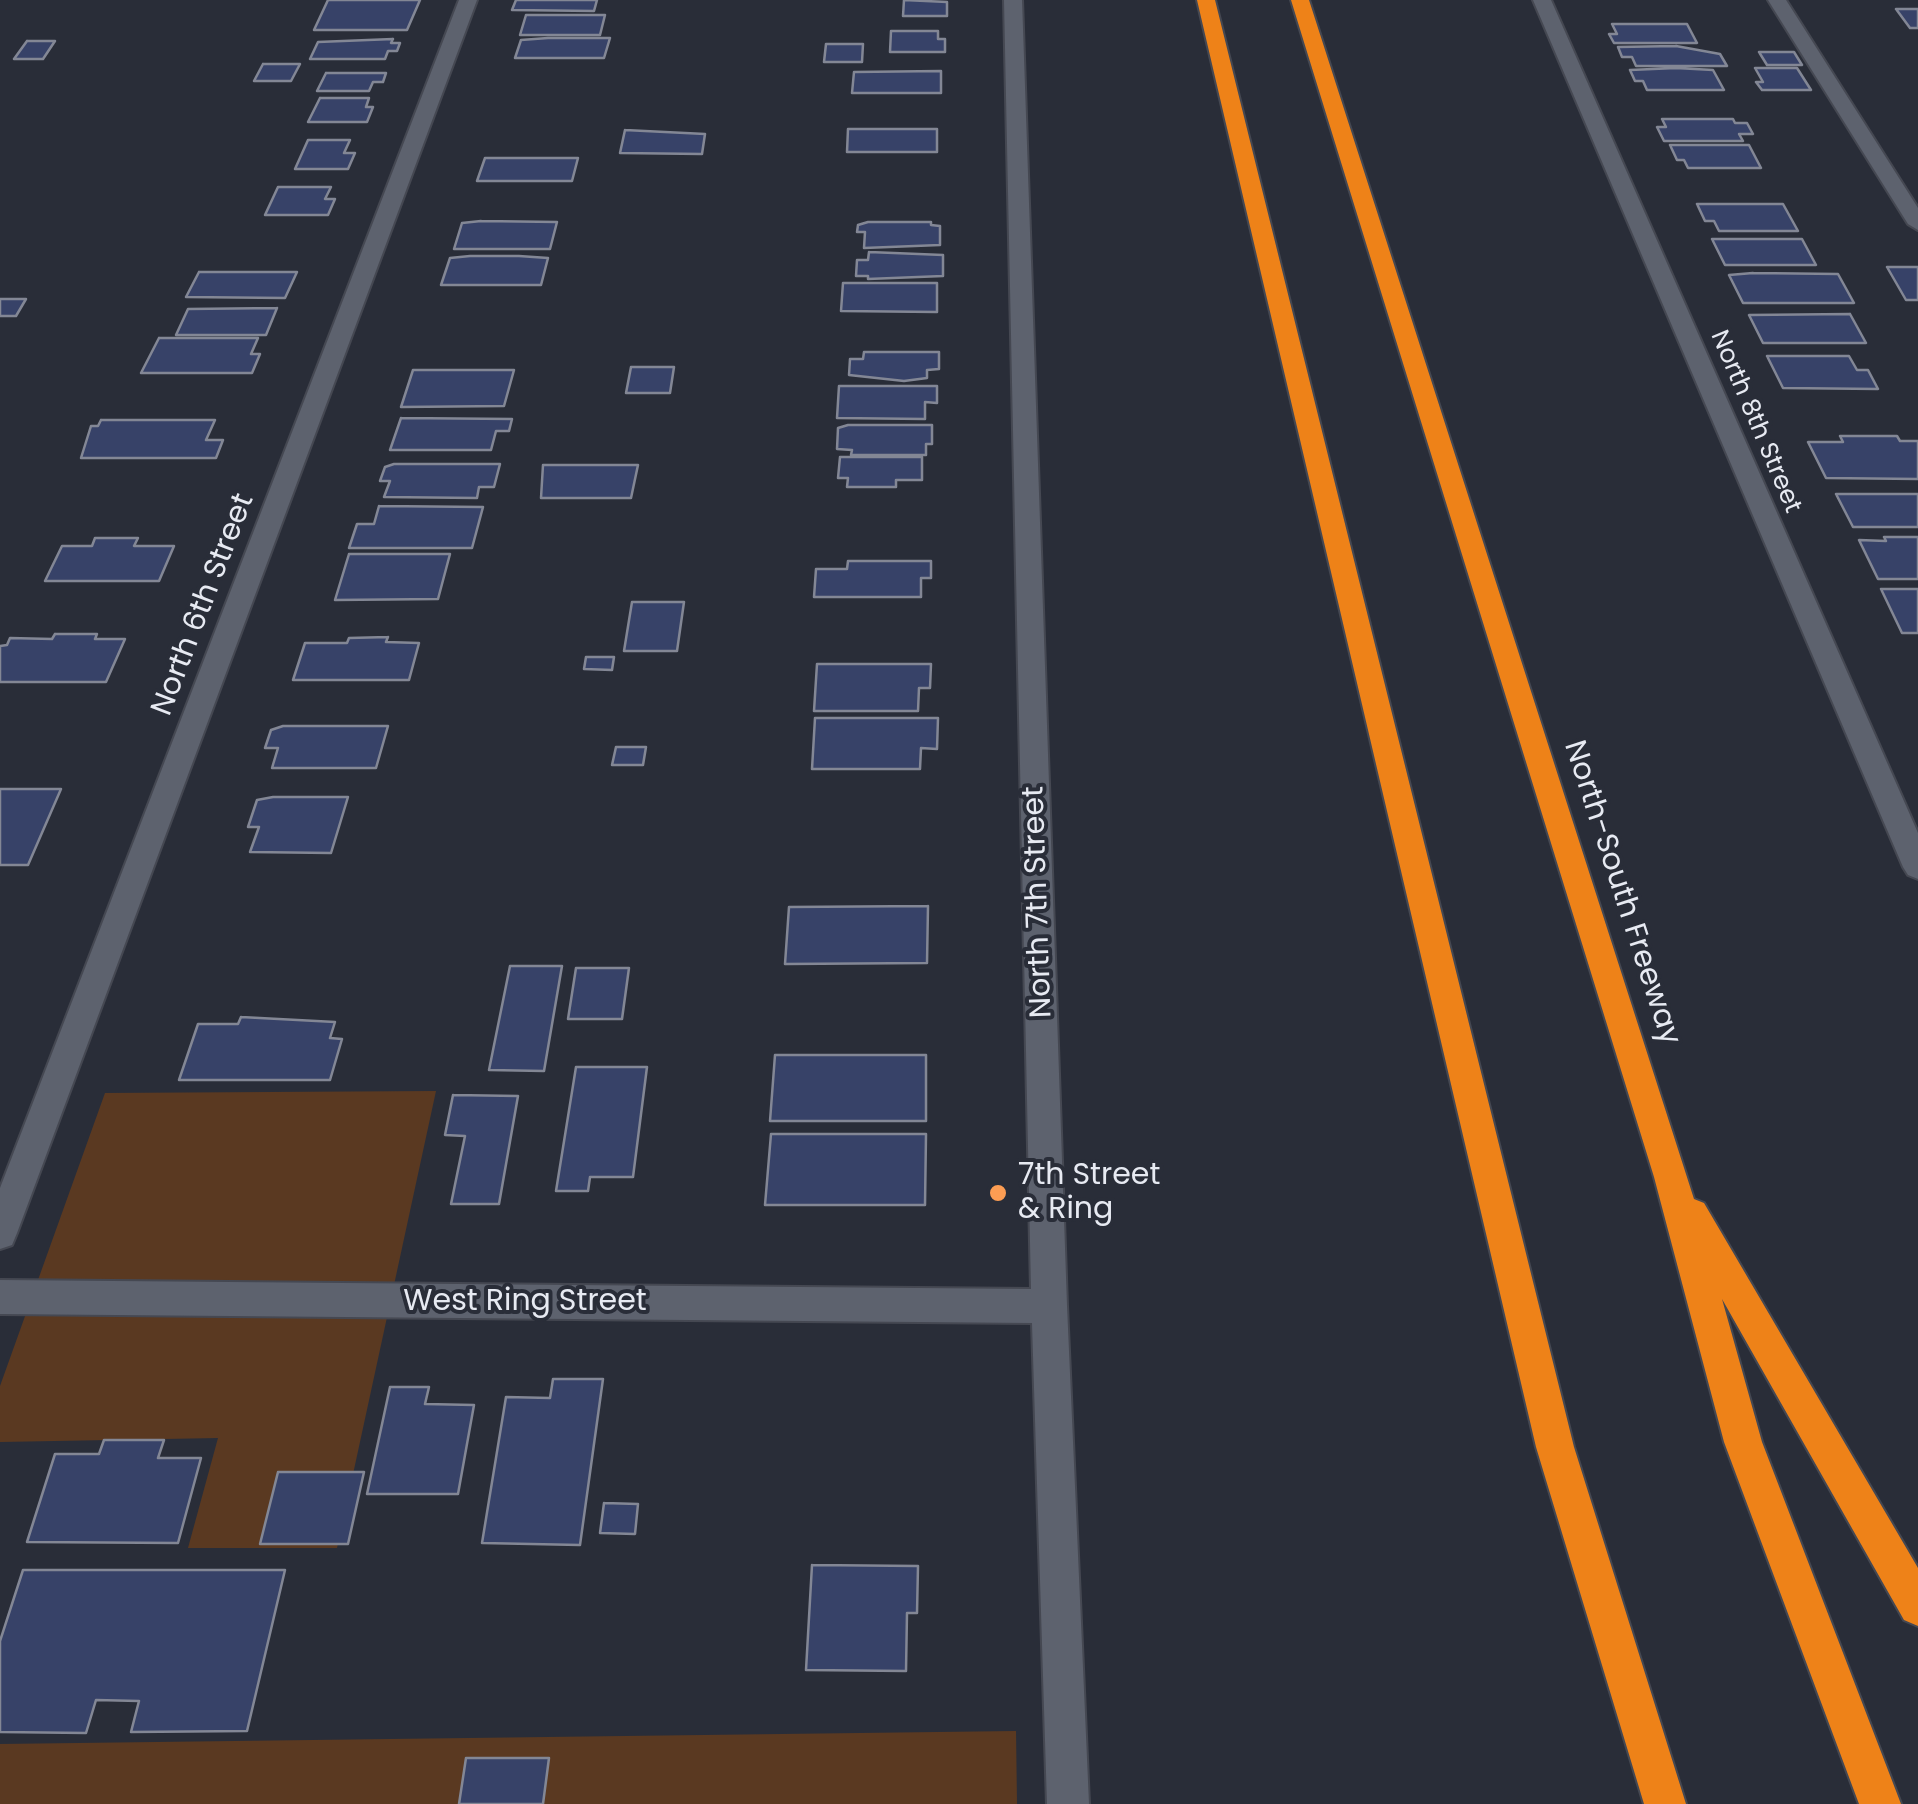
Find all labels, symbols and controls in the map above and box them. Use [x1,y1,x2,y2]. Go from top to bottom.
street label: North 8th Street [1703,326,1807,518]
street label: North 6th Street [145,489,263,721]
street label: North-South Freeway [1555,736,1687,1050]
street label: North 7th Street [1017,785,1061,1019]
place label: 7th Street & Ring [1018,1158,1160,1228]
marker: 7th Street & Ring [987,1182,1009,1204]
street label: West Ring Street [403,1284,647,1320]

